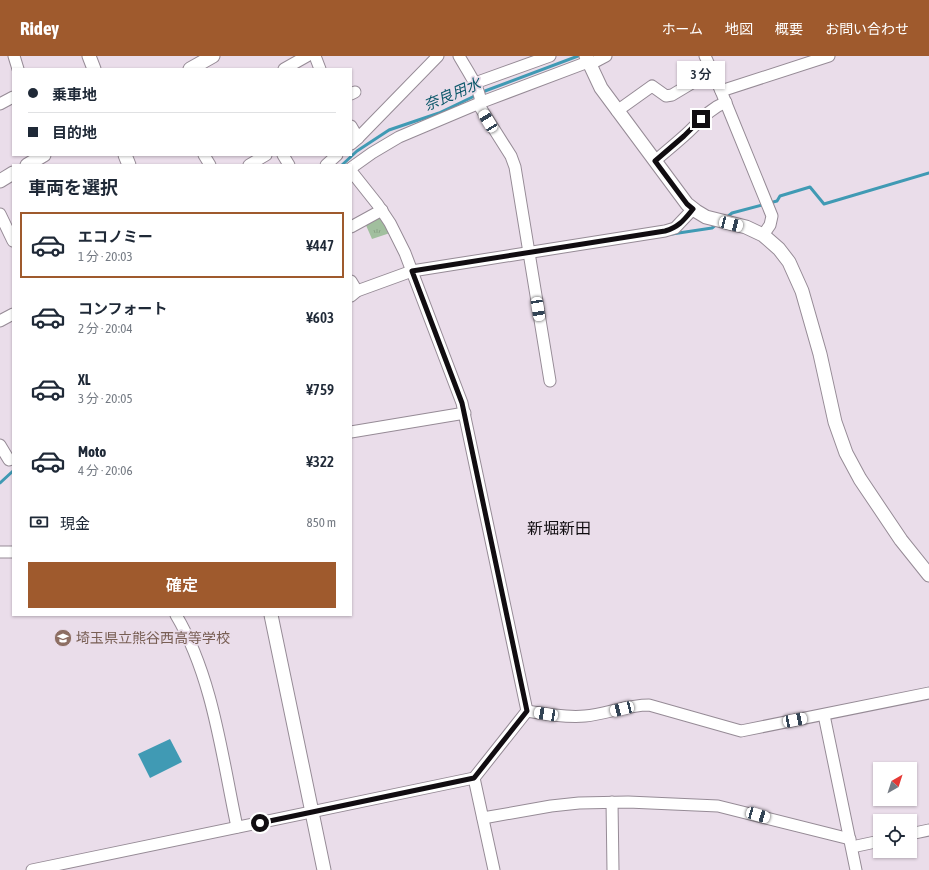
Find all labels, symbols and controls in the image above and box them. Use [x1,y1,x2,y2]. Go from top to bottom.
text: Ridey [20,17,59,39]
text: ホーム [661,21,703,37]
text: 地図 [725,21,753,37]
text: 概要 [775,21,803,37]
text: お問い合わせ [825,21,909,37]
callout: 3 分 [677,61,725,89]
text: 3 分 [691,67,711,82]
water label: 奈良用水 [421,74,485,114]
text: 乗車地 [52,86,97,103]
car [477,108,499,134]
route end [692,110,710,128]
text: 目的地 [52,124,97,141]
text: 車両を選択 [28,177,118,198]
car [718,215,744,233]
icon: car [30,227,66,263]
text: エコノミー [78,228,153,245]
text: ¥447 [306,237,334,254]
text: 1 分 · 20:03 [78,249,133,264]
car [530,296,546,322]
icon: car [30,299,66,335]
text: コンフォート [78,300,168,317]
text: ¥603 [306,309,334,326]
text: 2 分 · 20:04 [78,321,133,336]
icon: car [30,371,66,407]
text: XL [78,371,91,388]
text: ¥759 [306,381,334,398]
text: 3 分 · 20:05 [78,391,133,406]
icon: car [30,443,66,479]
text: Moto [78,443,106,460]
text: ¥322 [306,453,334,470]
text: 4 分 · 20:06 [78,463,133,478]
icon: cash [28,511,50,533]
text: 現金 [60,515,90,532]
text: 850 m [307,515,336,530]
district label: 新堀新田 [527,519,591,537]
button: 確定 [28,562,336,608]
school or university icon: 埼玉県立熊谷西高等学校 [53,628,73,648]
place label: 埼玉県立熊谷西高等学校 [76,630,230,646]
car [609,700,635,718]
car [533,706,559,722]
car [782,712,808,728]
north arrow [873,762,917,806]
map controls [873,762,917,858]
car [745,806,771,824]
route start [251,814,269,832]
button: locate [873,814,917,858]

